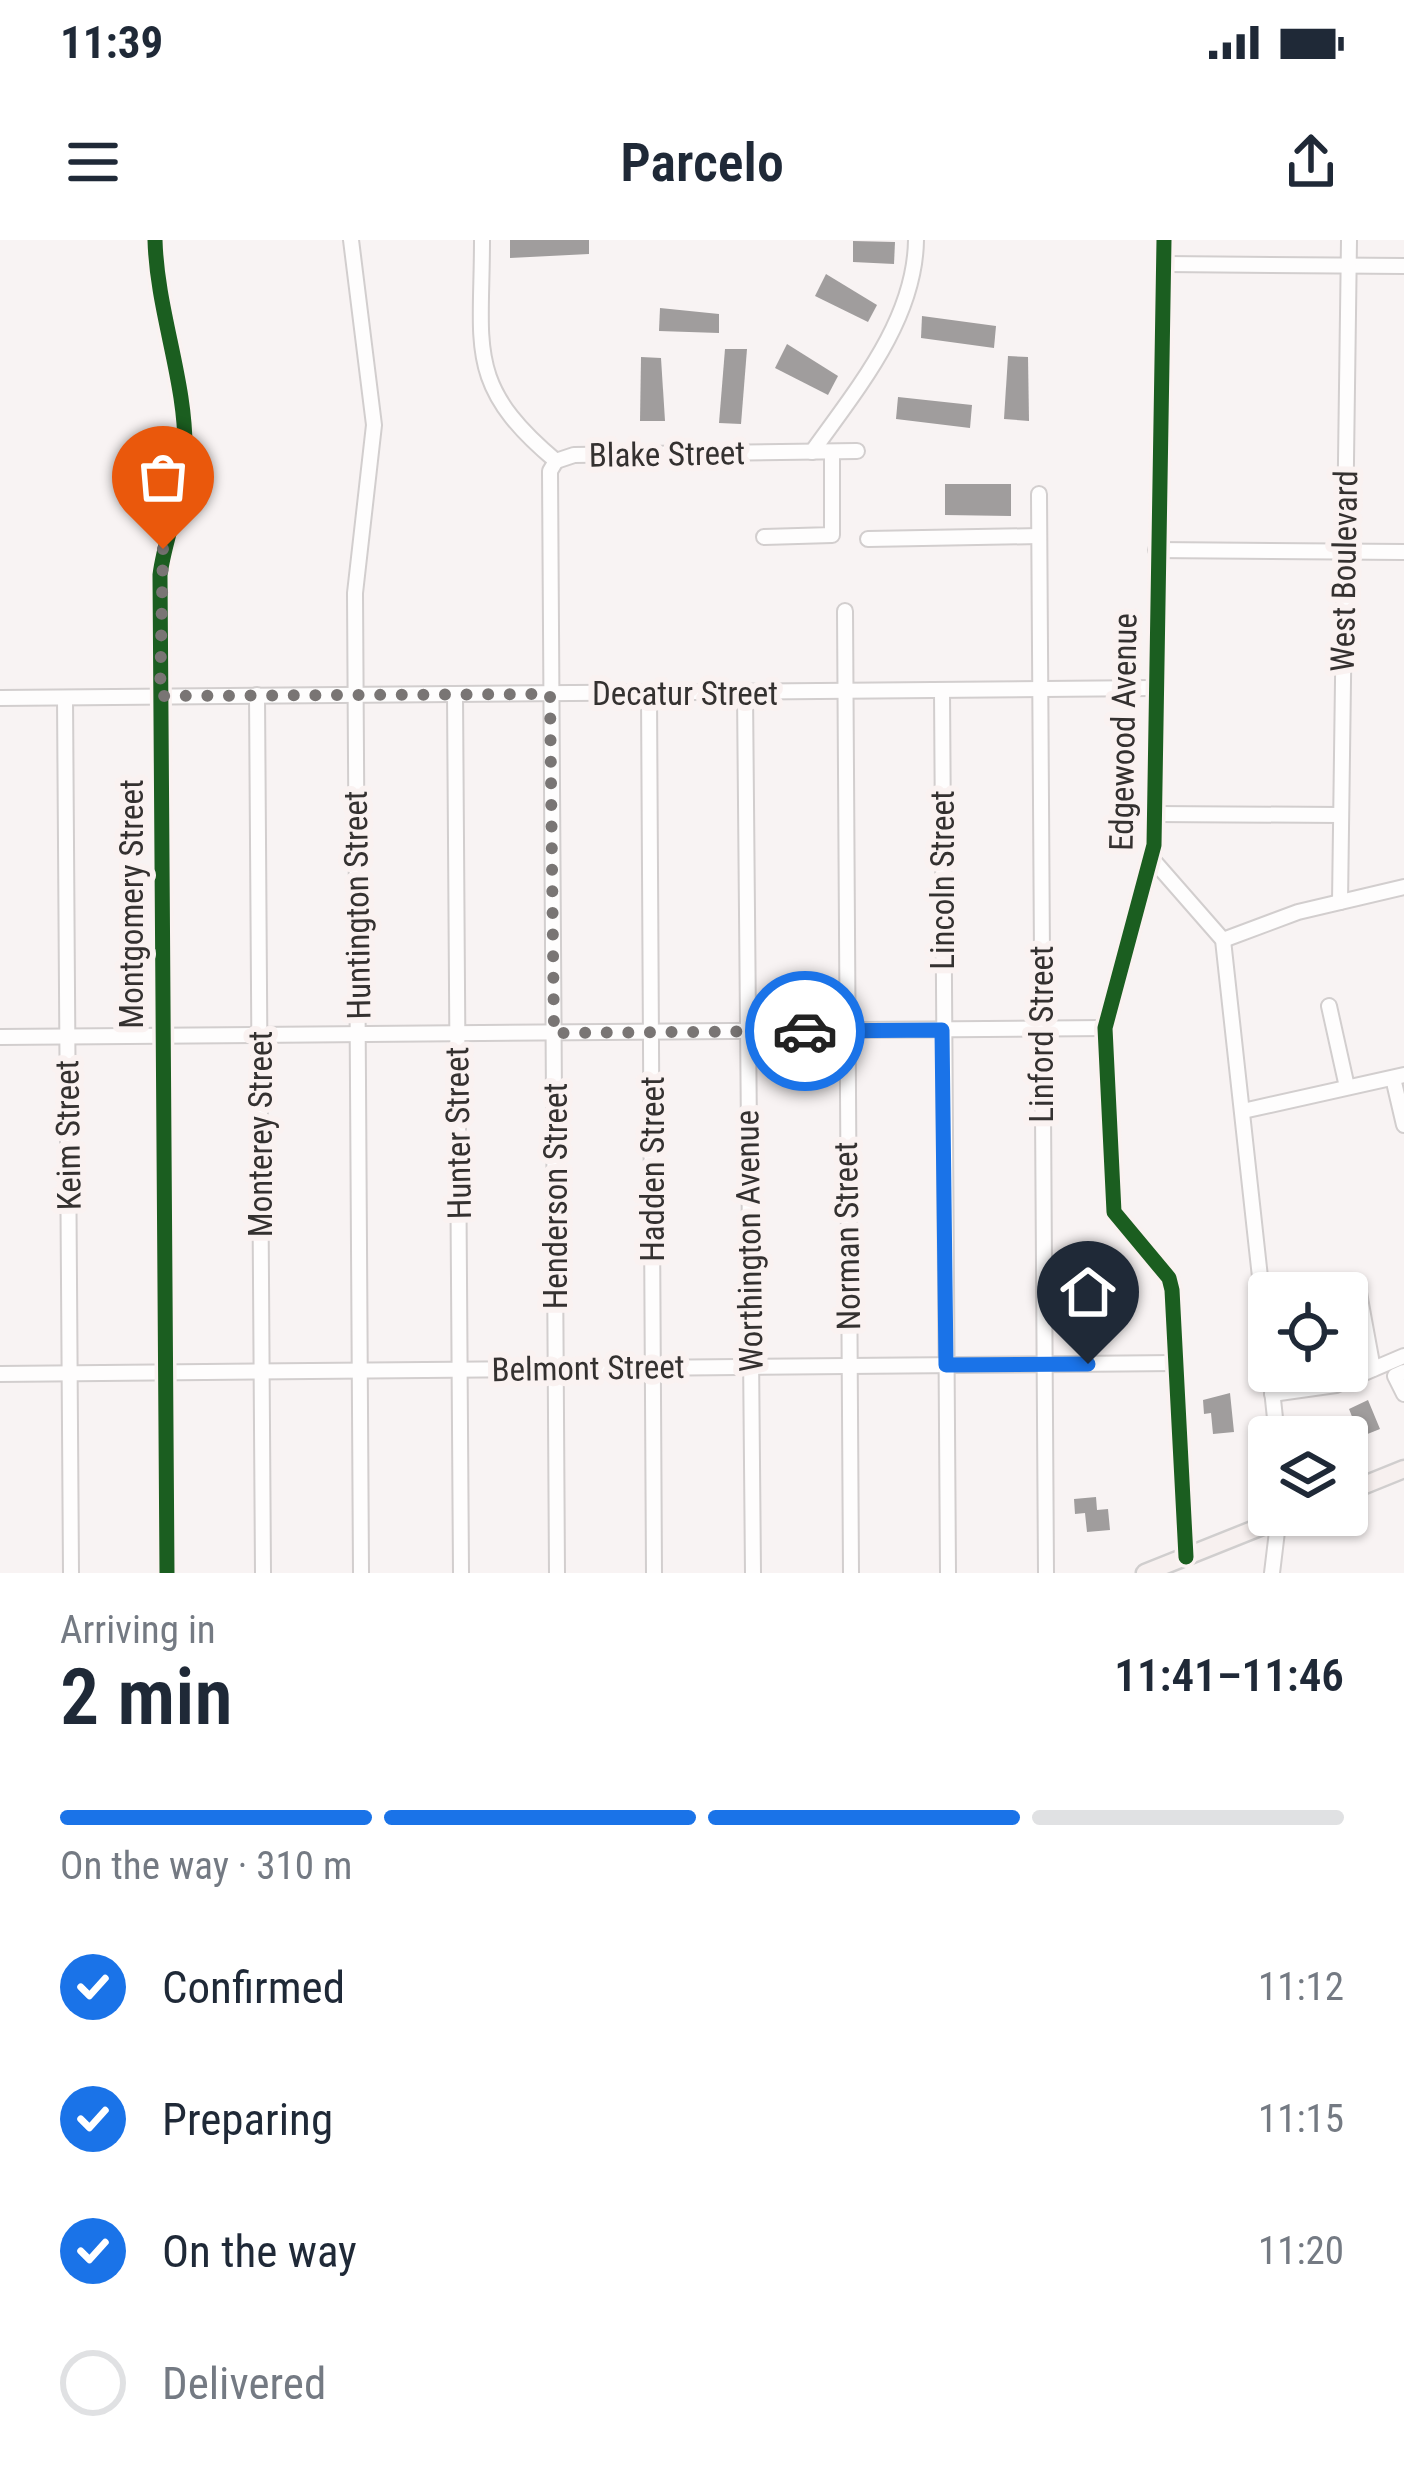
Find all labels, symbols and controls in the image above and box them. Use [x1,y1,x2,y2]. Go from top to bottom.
text: 11:39 [60,16,163,69]
icon: menu [60,129,126,195]
icon: share [1278,129,1344,195]
text: Parcelo [620,131,784,194]
pin [112,426,214,549]
street label: Blake Street [589,433,745,475]
icon: bag [130,444,196,510]
street label: West Boulevard [1323,470,1365,672]
street label: Edgewood Avenue [1101,613,1145,851]
street label: Decatur Street [592,674,778,713]
street label: Montgomery Street [112,779,151,1029]
street label: Huntington Street [336,790,378,1020]
street label: Lincoln Street [923,790,962,970]
street label: Linford Street [1022,945,1061,1123]
courier [745,971,865,1091]
icon: car [772,998,838,1064]
street label: Monterey Street [241,1031,280,1237]
street label: Hunter Street [437,1046,479,1220]
street label: Keim Street [47,1059,89,1211]
street label: Hadden Street [633,1076,672,1262]
street label: Henderson Street [536,1083,575,1309]
street label: Worthington Avenue [727,1110,771,1372]
street label: Norman Street [826,1141,868,1331]
pin [1037,1241,1139,1364]
icon: home [1055,1259,1121,1325]
map controls [1248,1272,1368,1536]
button: locate [1248,1272,1368,1392]
street label: Belmont Street [491,1347,685,1389]
button: layers [1248,1416,1368,1536]
text: Arriving in [60,1607,216,1653]
text: 11:41–11:46 [1114,1649,1344,1702]
text: 2 min [60,1652,233,1743]
text: On the way · 310 m [60,1843,352,1889]
icon: check [60,1954,126,2020]
text: Confirmed [162,1961,345,2014]
text: 11:12 [1258,1964,1344,2010]
icon: check [60,2086,126,2152]
text: Preparing [162,2093,333,2146]
text: 11:15 [1258,2096,1344,2142]
icon: check [60,2218,126,2284]
text: On the way [162,2225,357,2278]
text: 11:20 [1258,2228,1344,2274]
text: Delivered [162,2357,326,2410]

